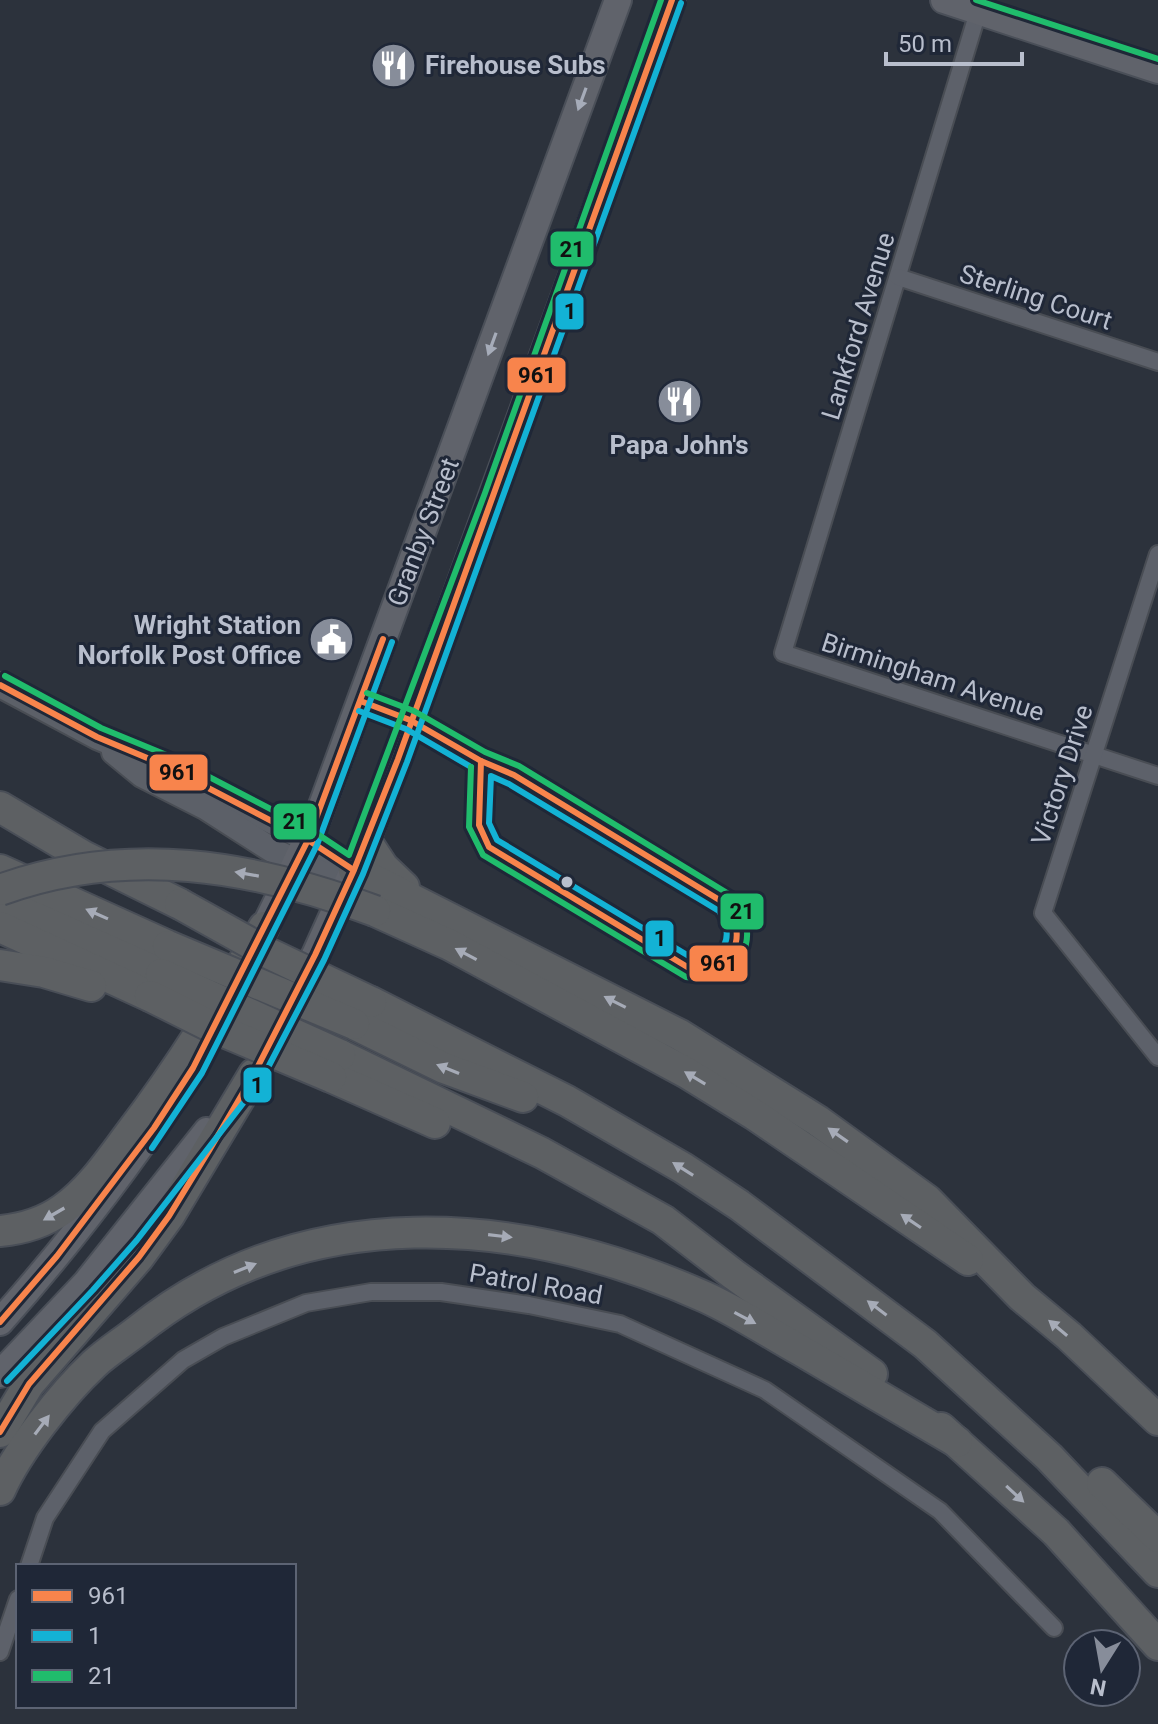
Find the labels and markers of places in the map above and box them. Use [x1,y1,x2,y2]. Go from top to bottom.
restaurant icon: Firehouse Subs [370,41,418,89]
place label: Firehouse Subs [425,50,606,80]
restaurant icon: Papa John's [655,378,703,426]
place label: Papa John's [609,430,749,460]
place label: Wright Station Norfolk Post Office [77,610,301,670]
public building icon: Wright Station Norfolk Post Office [308,616,356,664]
unlabelled marker [559,874,575,890]

